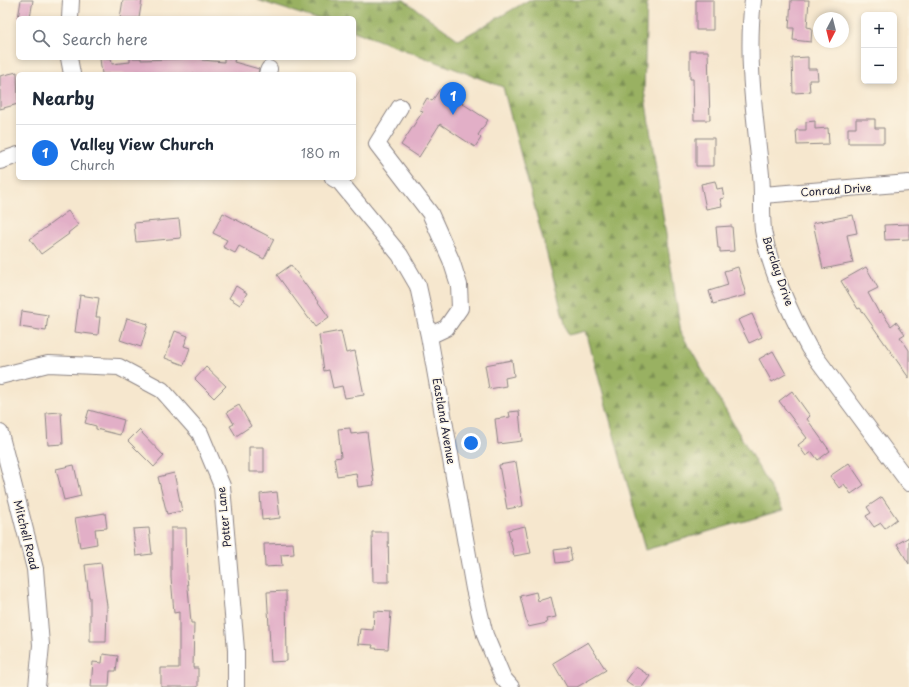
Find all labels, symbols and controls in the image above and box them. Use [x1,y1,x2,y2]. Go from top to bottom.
north arrow [813,12,849,48]
map controls [861,12,897,84]
button: + [861,12,897,48]
search box [16,16,356,60]
icon: search [30,27,52,49]
text: Search here [62,27,148,50]
button: − [861,48,897,84]
pin: 1 [440,82,466,115]
text: Nearby [32,85,94,111]
text: Valley View Church [70,132,214,155]
text: 1 [42,143,48,162]
text: 180 m [301,143,340,162]
text: Church [70,155,115,174]
street label: Conrad Drive [800,179,872,200]
street label: Barclay Drive [759,233,798,308]
street label: Eastland Avenue [429,377,460,465]
your location [461,433,481,453]
street label: Potter Lane [212,486,235,548]
street label: Mitchell Road [10,498,43,572]

